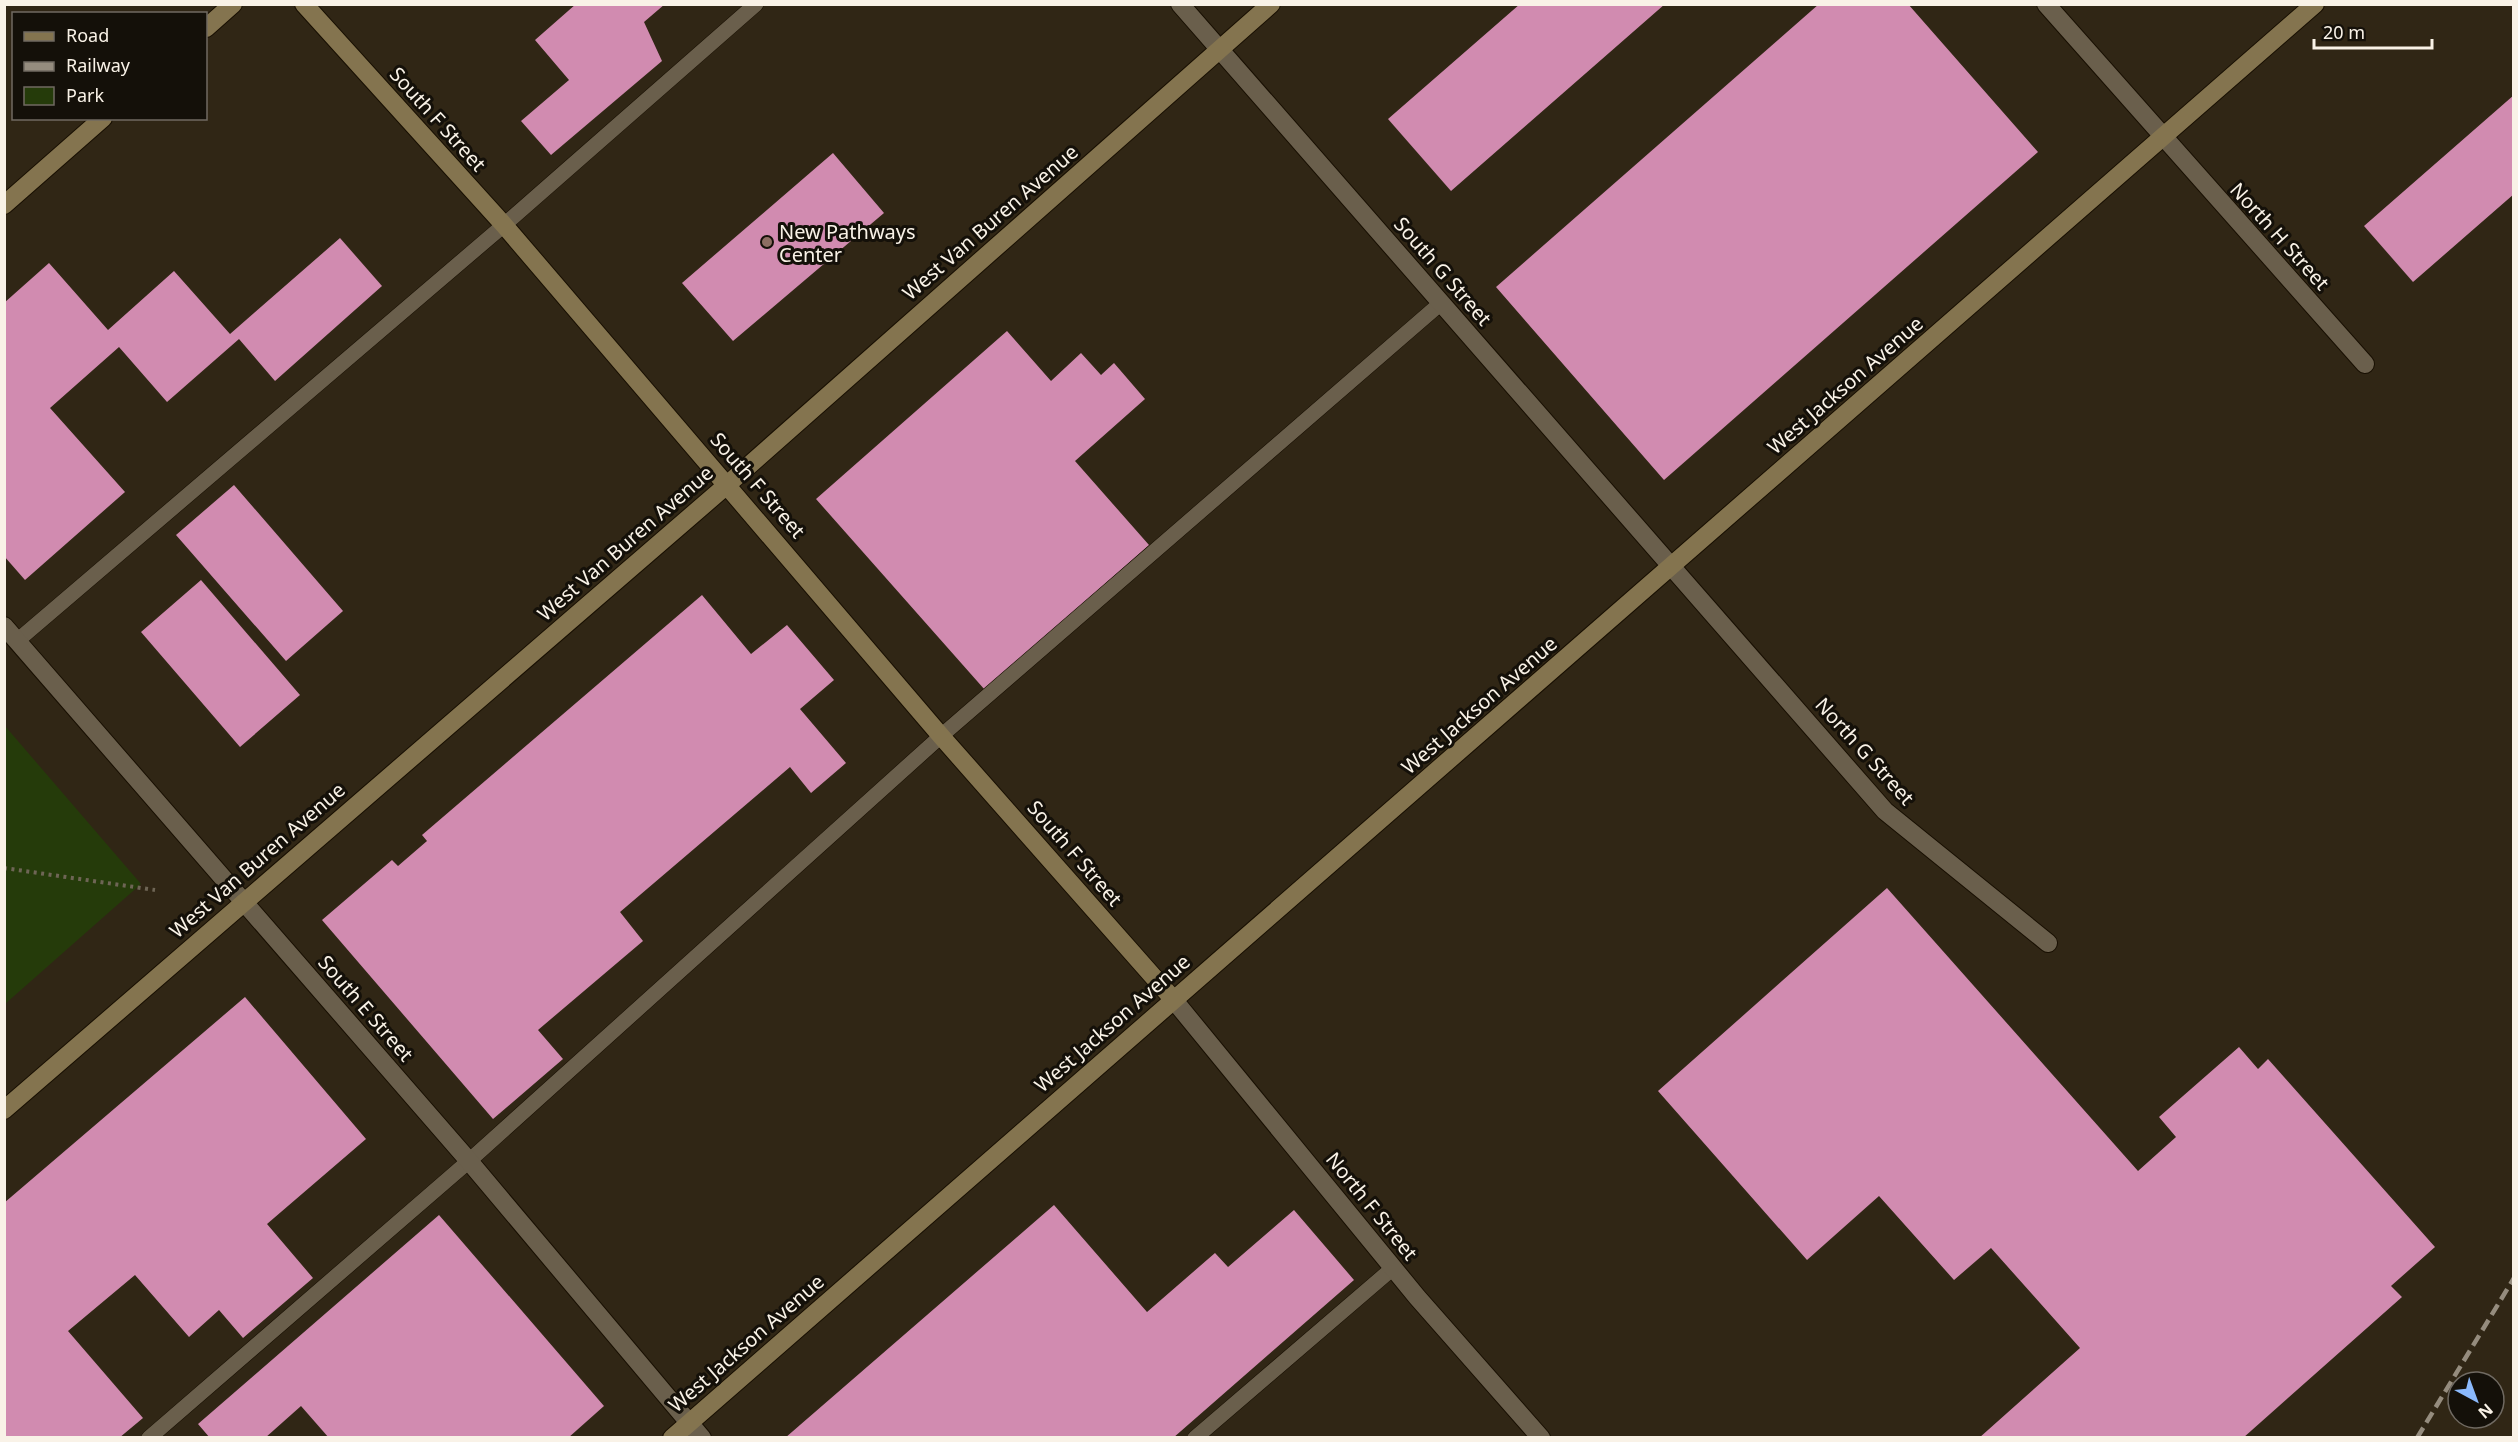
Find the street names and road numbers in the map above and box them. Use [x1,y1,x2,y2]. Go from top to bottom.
street label: South F Street [384,61,492,177]
street label: West Van Buren Avenue [897,138,1083,306]
street label: North H Street [2224,176,2336,296]
street label: South G Street [1388,211,1498,331]
street label: West Jackson Avenue [1761,310,1929,460]
street label: South F Street [705,426,811,544]
street label: West Van Buren Avenue [532,459,718,627]
street label: West Jackson Avenue [1395,630,1563,780]
street label: North G Street [1809,691,1921,811]
street label: West Van Buren Avenue [164,776,350,944]
street label: South F Street [1022,794,1128,912]
street label: West Jackson Avenue [1028,948,1196,1098]
street label: South E Street [312,949,420,1067]
street label: North F Street [1320,1146,1424,1266]
street label: West Jackson Avenue [662,1268,830,1418]

